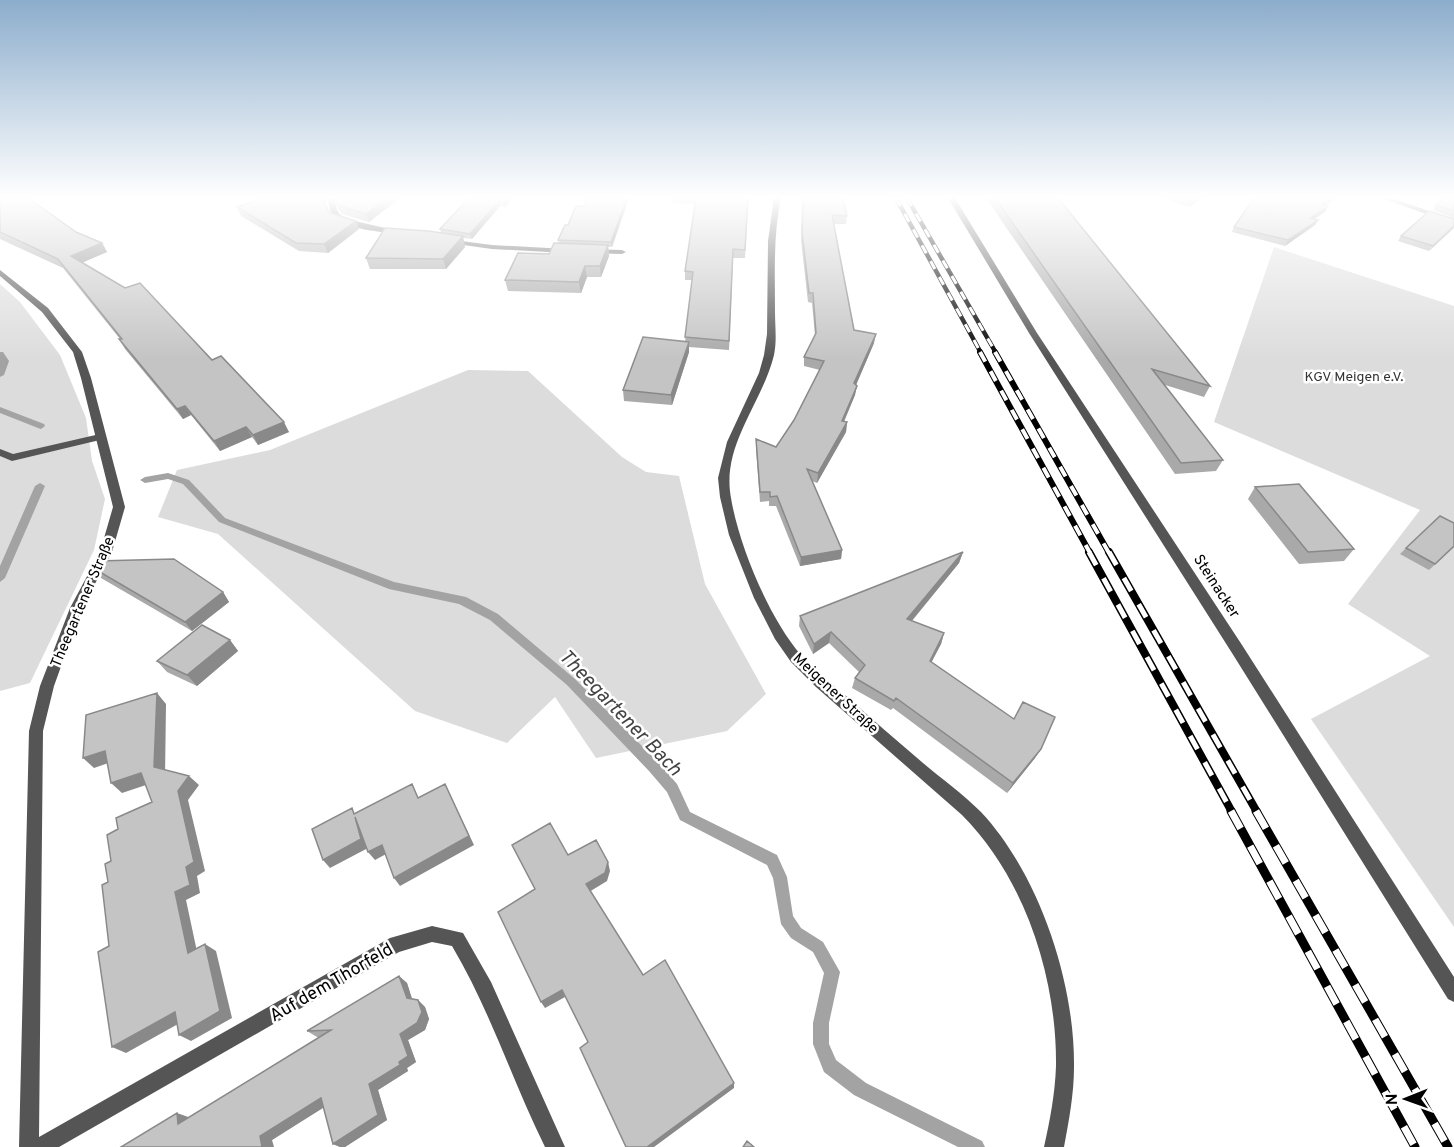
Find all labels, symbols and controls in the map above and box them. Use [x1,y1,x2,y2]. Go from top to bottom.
park label: KGV Meigen e.V. [1305,369,1403,386]
street label: Theegartener Straße [47,534,120,671]
street label: Steinacker [1188,551,1243,622]
water label: Theegartener Bach [552,644,687,782]
street label: Meigener Straße [788,649,882,739]
street label: Auf dem Thorfeld [266,939,398,1028]
north arrow [1376,1069,1436,1129]
text: N [1383,1093,1403,1105]

